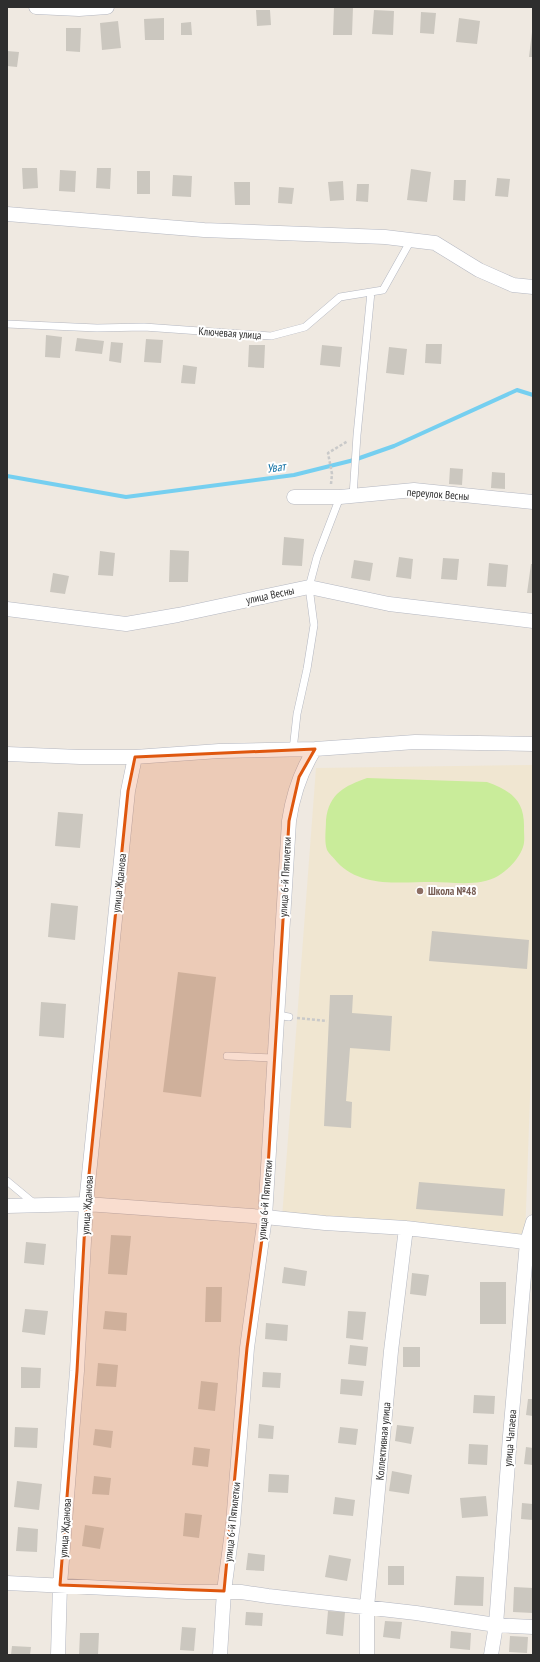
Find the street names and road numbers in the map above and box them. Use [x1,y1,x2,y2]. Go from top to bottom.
street label: Ключевая улица [198,324,262,342]
street label: переулок Весны [406,485,470,503]
street label: улица Весны [245,583,296,607]
street label: улица 6-й Пятилетки [276,836,294,917]
street label: улица Жданова [109,853,129,913]
street label: улица 6-й Пятилетки [255,1159,275,1241]
street label: улица Жданова [78,1175,96,1235]
street label: Коллективная улица [373,1401,393,1481]
street label: улица Чапаева [501,1409,519,1467]
street label: улица 6-й Пятилетки [221,1481,243,1563]
street label: улица Жданова [56,1498,74,1558]

